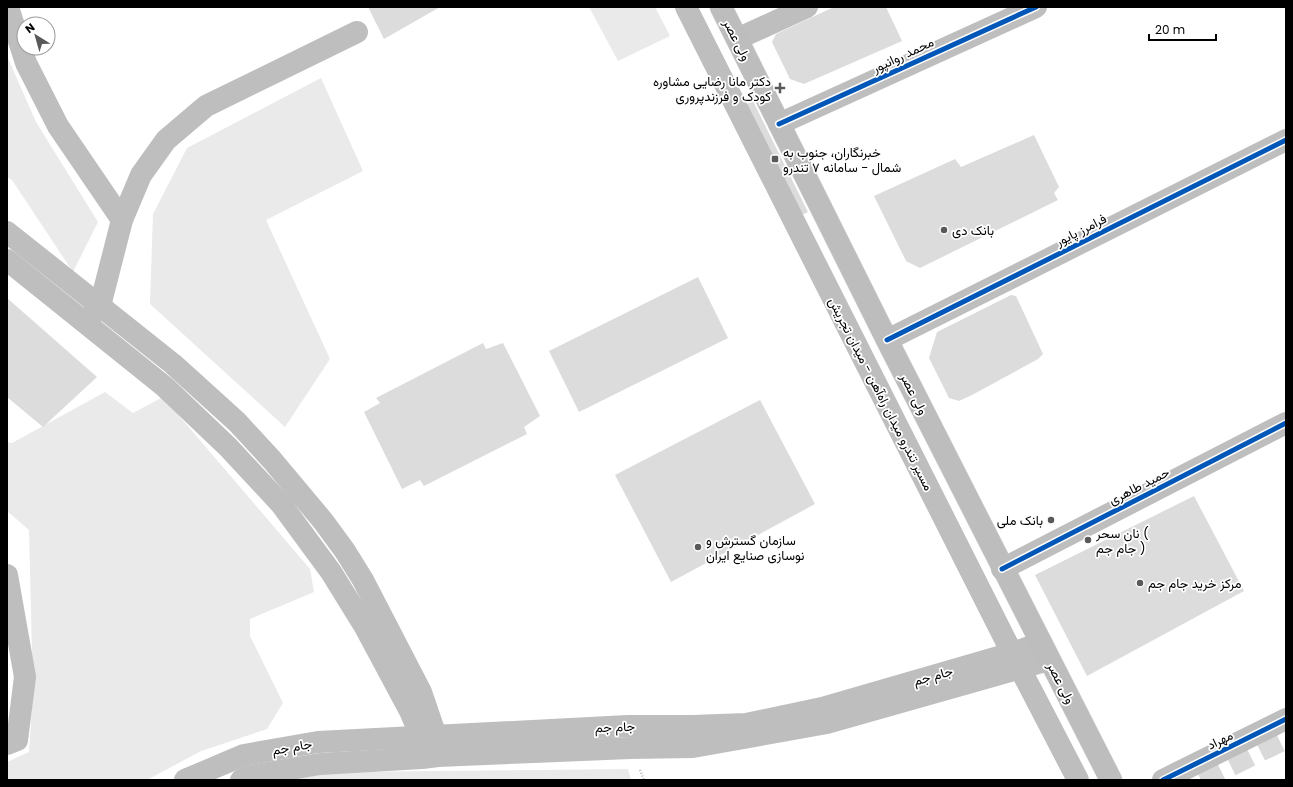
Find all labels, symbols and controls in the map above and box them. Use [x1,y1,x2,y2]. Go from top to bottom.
street label: ولی عصر [718,15,756,64]
north arrow [16,16,56,56]
scale bar [1149,16,1216,42]
text: N [22,19,38,37]
text: 20 m [1155,21,1185,38]
street label: محمد روانپور [868,32,937,78]
place label: دکتر مانا رضایی مشاوره کودک و فرزندپروری [653,72,771,106]
marker: دکتر مانا رضایی مشاوره کودک و فرزندپروری [774,82,786,94]
place label: خبرنگاران، جنوب به شمال - سامانه ۷ تندرو [783,143,901,177]
marker: خبرنگاران، جنوب به شمال - سامانه ۷ تندرو [770,154,780,164]
street label: فرامرز پایور [1051,209,1110,251]
place label: بانک دی [952,221,994,240]
marker: بانک دی [939,225,949,235]
street label: مسیر تندرو میدان راه‌آهن - میدان تجریش [824,294,938,494]
street label: ولی عصر [895,369,933,418]
street label: حمید طاهری [1105,462,1173,510]
place label: بانک ملی [997,511,1043,530]
marker: بانک ملی [1046,515,1056,525]
place label: نان سحر ( جام جم ) [1095,524,1149,558]
place label: سازمان گسترش و نوسازی صنایع ایران [706,531,805,565]
marker: نان سحر ( جام جم ) [1083,535,1093,545]
marker: سازمان گسترش و نوسازی صنایع ایران [693,542,703,552]
place label: مرکز خرید جام جم [1148,574,1242,593]
marker: مرکز خرید جام جم [1135,578,1145,588]
street label: ولی عصر [1042,658,1080,707]
street label: جام جم [911,661,955,691]
street label: جام جم [595,717,636,737]
street label: مهراد [1204,726,1236,754]
street label: جام جم [271,734,314,760]

